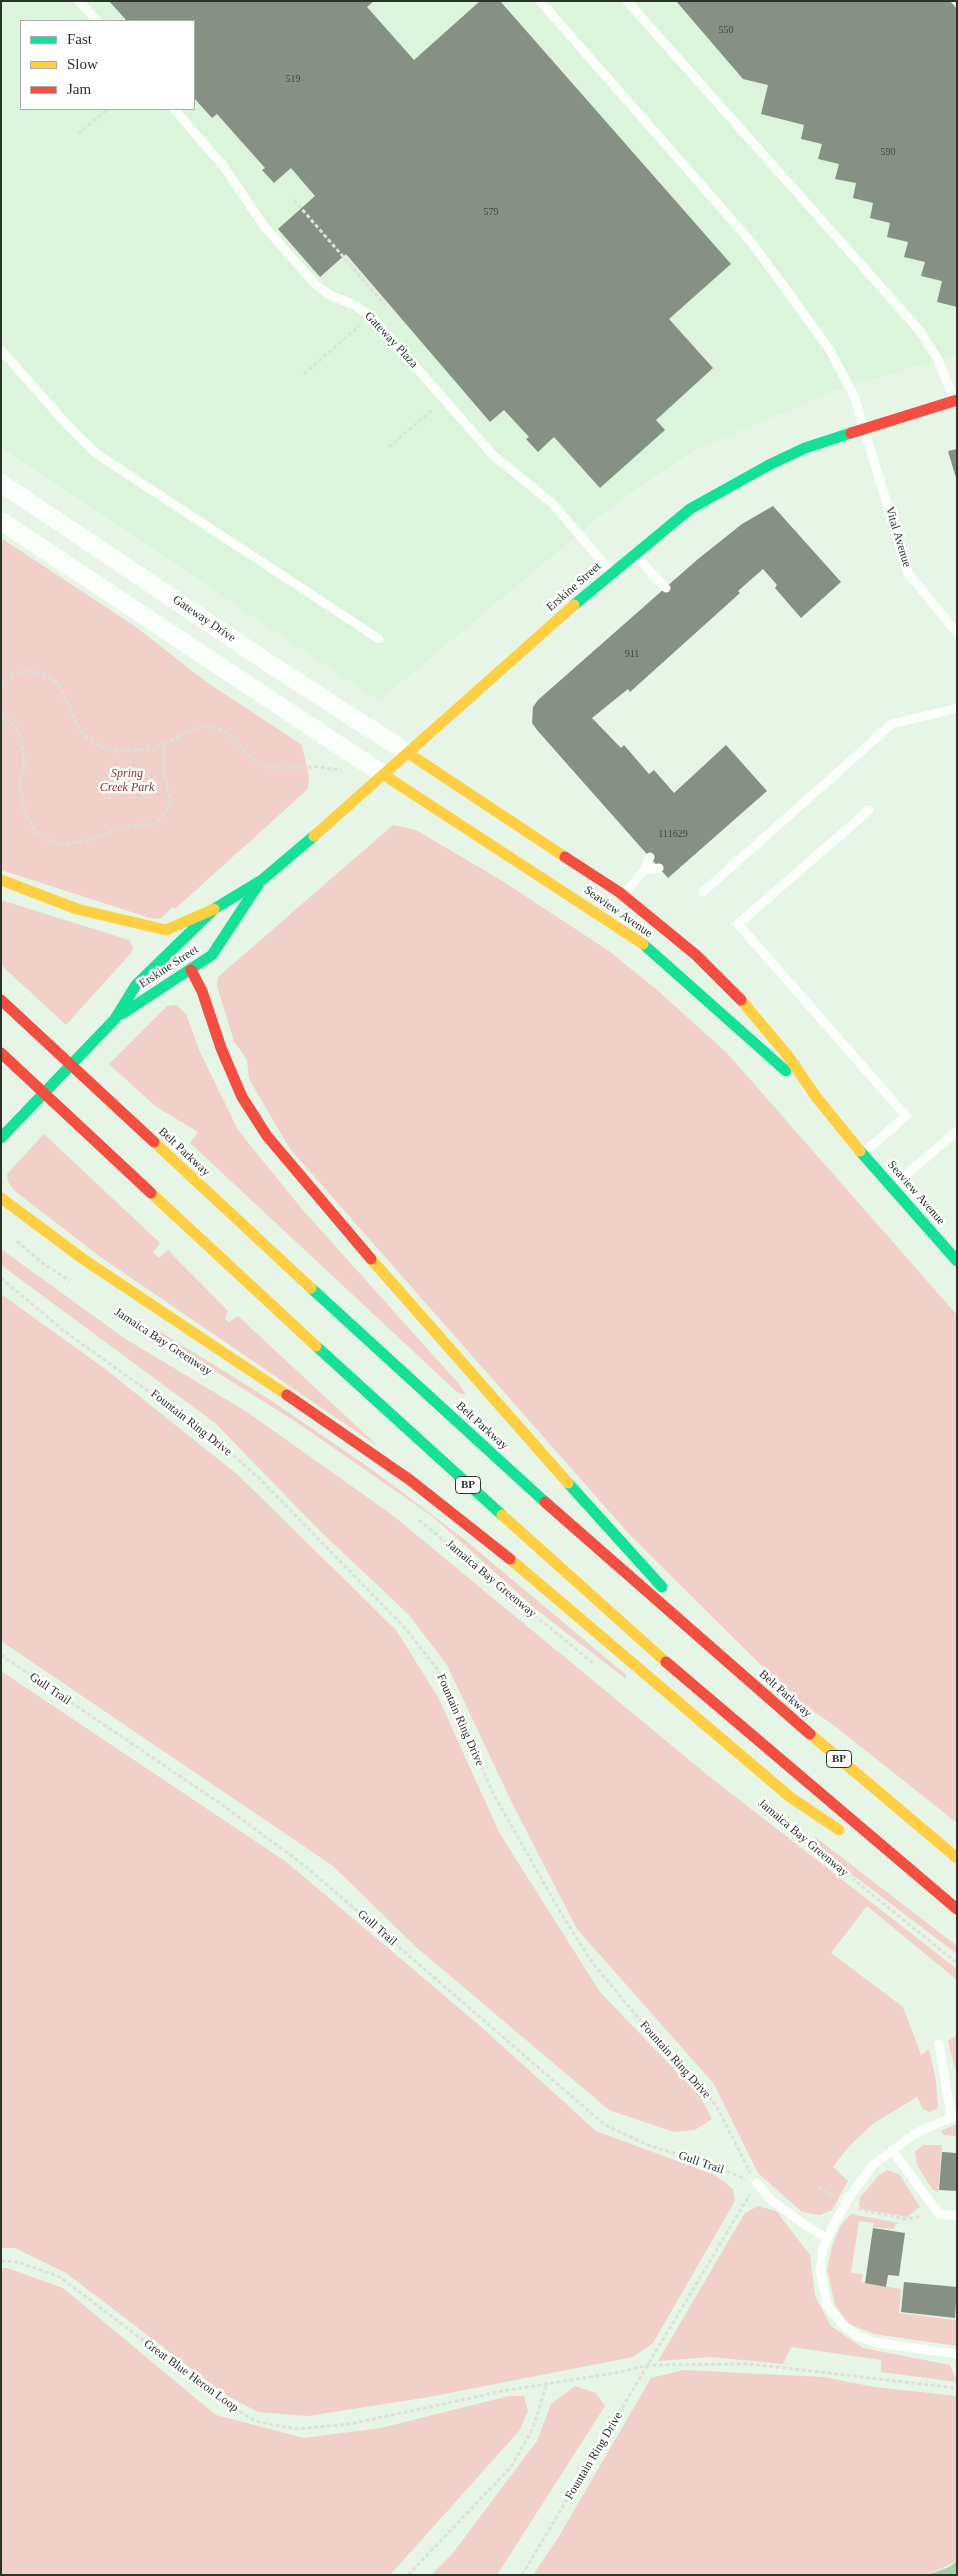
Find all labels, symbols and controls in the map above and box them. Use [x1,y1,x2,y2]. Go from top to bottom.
legend [20,20,195,110]
house number: 550 [718,24,734,36]
text: Fast [67,31,92,47]
text: Slow [67,56,98,72]
house number: 519 [286,73,300,85]
text: Jam [67,81,91,97]
house number: 590 [880,146,896,158]
house number: 579 [484,206,498,218]
street label: Gateway Plaza [361,309,421,371]
street label: Vital Avenue [882,505,914,569]
street label: Erskine Street [544,559,604,615]
street label: Gateway Drive [170,593,238,645]
house number: 911 [625,648,639,660]
park label: Spring Creek Park [100,767,154,795]
house number: 111629 [658,828,688,840]
street label: Seaview Avenue [581,883,655,941]
street label: Erskine Street [137,943,201,991]
street label: Belt Parkway [155,1125,213,1179]
street label: Seaview Avenue [884,1158,948,1228]
street label: Jamaica Bay Greenway [112,1305,214,1379]
street label: Fountain Ring Drive [147,1387,235,1459]
street label: Belt Parkway [453,1399,511,1453]
road number: BP [456,1476,480,1494]
street label: Jamaica Bay Greenway [443,1537,539,1621]
street label: Belt Parkway [756,1667,814,1721]
street label: Gull Trail [26,1670,74,1708]
street label: Fountain Ring Drive [433,1672,487,1768]
road number: BP [826,1750,852,1768]
street label: Jamaica Bay Greenway [755,1796,851,1880]
street label: Gull Trail [354,1907,400,1949]
street label: Fountain Ring Drive [636,2018,714,2102]
street label: Gull Trail [676,2149,726,2177]
street label: Great Blue Heron Loop [141,2337,241,2415]
street label: Fountain Ring Drive [562,2410,626,2502]

